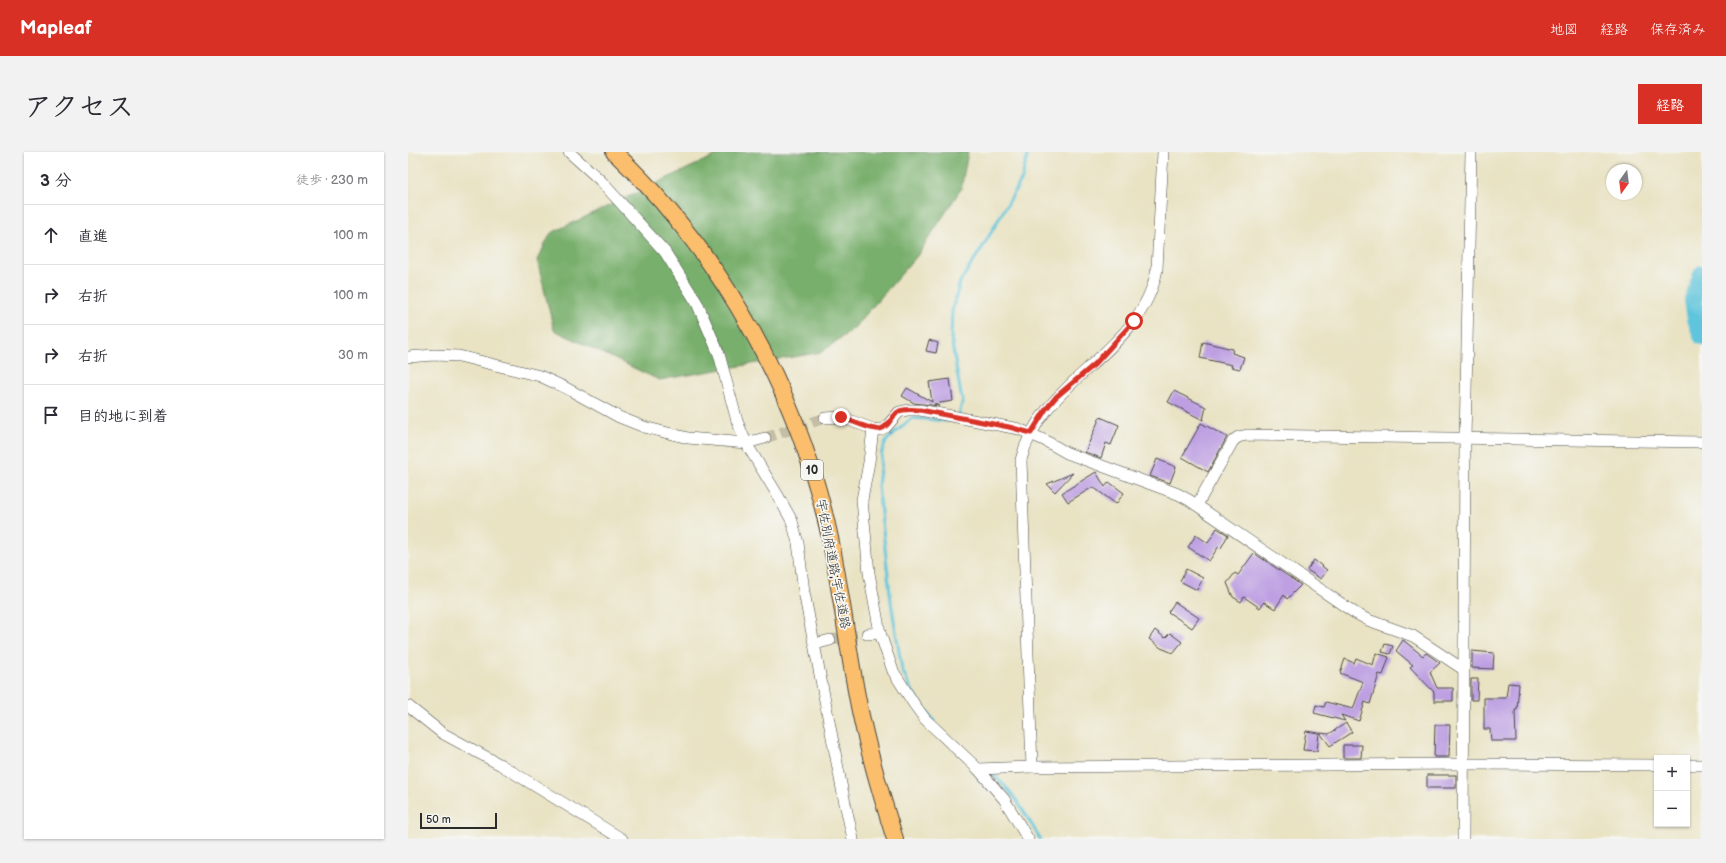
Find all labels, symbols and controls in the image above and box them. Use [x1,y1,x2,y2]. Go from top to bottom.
text: Mapleaf [20,17,92,40]
text: 地図 [1550,21,1578,38]
text: 経路 [1600,21,1628,38]
text: 保存済み [1650,21,1706,38]
button: 経路 [1638,84,1702,124]
text: アクセス [24,91,134,124]
north arrow [1606,164,1642,200]
text: 3 分 [40,171,72,191]
text: 徒歩 · 230 m [296,172,368,188]
icon: ahead [40,224,62,246]
text: 直進 [78,227,108,246]
text: 100 m [333,227,368,243]
icon: right [40,284,62,306]
text: 右折 [78,287,108,306]
text: 100 m [333,287,368,303]
route start [1125,312,1143,330]
icon: right [40,344,62,366]
text: 右折 [78,347,108,366]
text: 30 m [338,347,368,363]
icon: arrive [40,404,62,426]
text: 目的地に到着 [78,407,168,426]
route end [832,408,850,426]
road number: 10 [801,460,823,480]
street label: 宇佐別府道路;宇佐道路 [812,497,854,631]
map controls [1654,755,1690,827]
button: + [1654,755,1690,791]
button: − [1654,791,1690,827]
scale bar [420,811,497,830]
text: 50 m [426,813,451,826]

